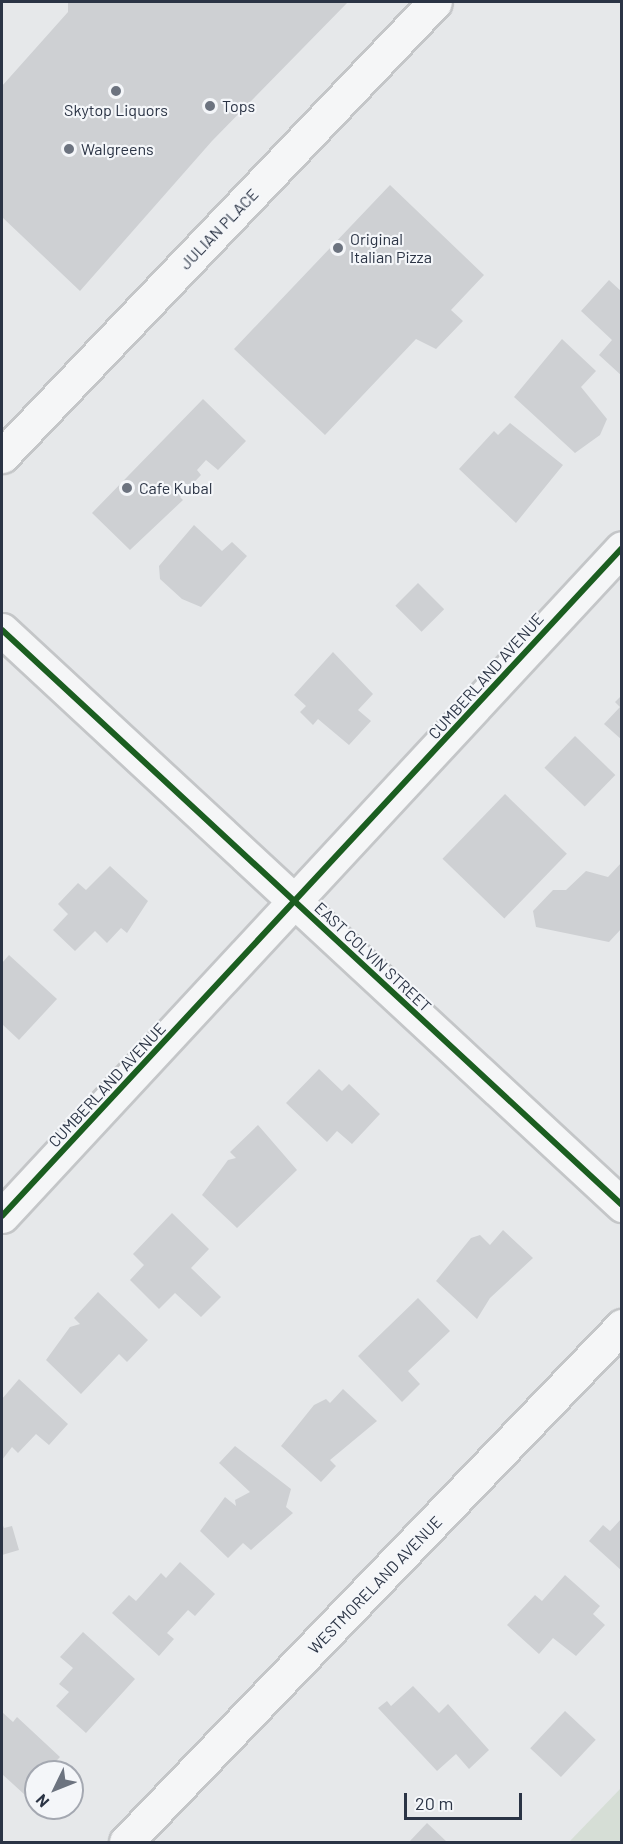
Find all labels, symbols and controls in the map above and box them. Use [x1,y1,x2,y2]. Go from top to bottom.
marker: Skytop Liquors [109,84,123,98]
place label: Tops [222,96,255,116]
marker: Tops [203,99,217,113]
place label: Skytop Liquors [64,100,168,120]
place label: Walgreens [81,139,154,159]
marker: Walgreens [62,142,76,156]
street label: JULIAN PLACE [176,185,262,273]
place label: Original Italian Pizza [350,229,432,267]
marker: Original Italian Pizza [331,241,345,255]
place label: Cafe Kubal [139,478,212,498]
marker: Cafe Kubal [120,481,134,495]
street label: CUMBERLAND AVENUE [424,609,548,743]
street label: EAST COLVIN STREET [311,898,435,1016]
street label: CUMBERLAND AVENUE [44,1019,170,1151]
street label: WESTMORELAND AVENUE [304,1512,446,1658]
north arrow [24,1760,84,1820]
scale bar [407,1781,526,1819]
text: N [31,1791,53,1812]
text: 20 m [415,1792,453,1814]

